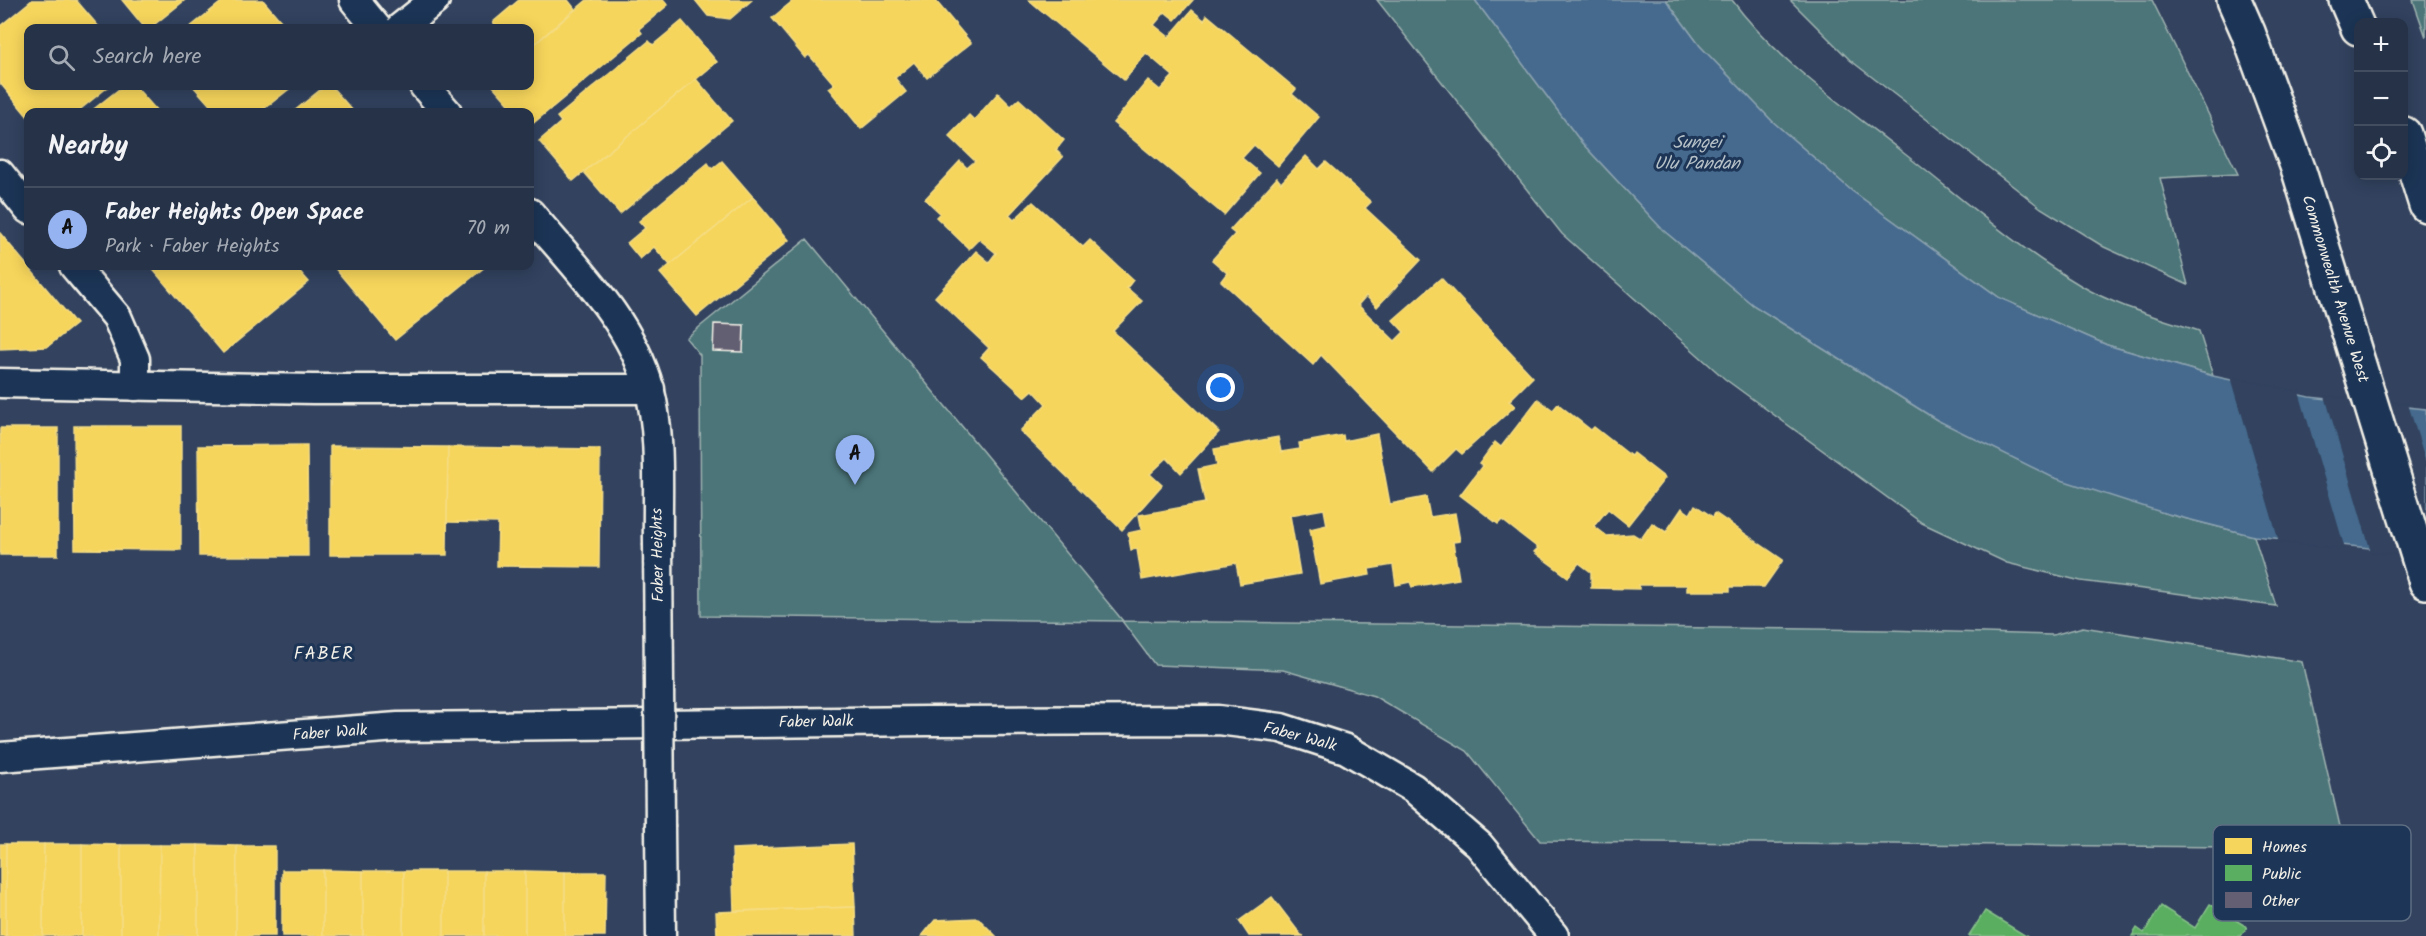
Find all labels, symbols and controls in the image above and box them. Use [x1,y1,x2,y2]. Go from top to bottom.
map controls [2354,18,2408,180]
button: + [2354,18,2408,72]
search box [24,24,534,90]
text: Search here [93,40,201,75]
icon: search [45,41,78,74]
button: − [2354,72,2408,126]
text: Nearby [48,126,128,168]
button: locate [2354,126,2408,180]
water label: Sungei Ulu Pandan [1654,129,1741,179]
street label: Commonwealth Avenue West [2295,192,2376,387]
text: Faber Heights Open Space [105,196,364,231]
text: A [61,213,74,245]
text: 70 m [467,213,510,245]
text: Park · Faber Heights [105,231,280,263]
your location [1206,373,1235,402]
pin: A [836,436,874,485]
street label: Faber Heights [645,508,671,602]
district label: FABER [294,640,354,669]
street label: Faber Walk [778,709,854,735]
street label: Faber Walk [1261,715,1340,759]
street label: Faber Walk [292,718,369,748]
legend [2213,825,2411,921]
text: Homes [2262,835,2307,860]
text: Public [2262,862,2302,887]
text: Other [2262,889,2301,914]

